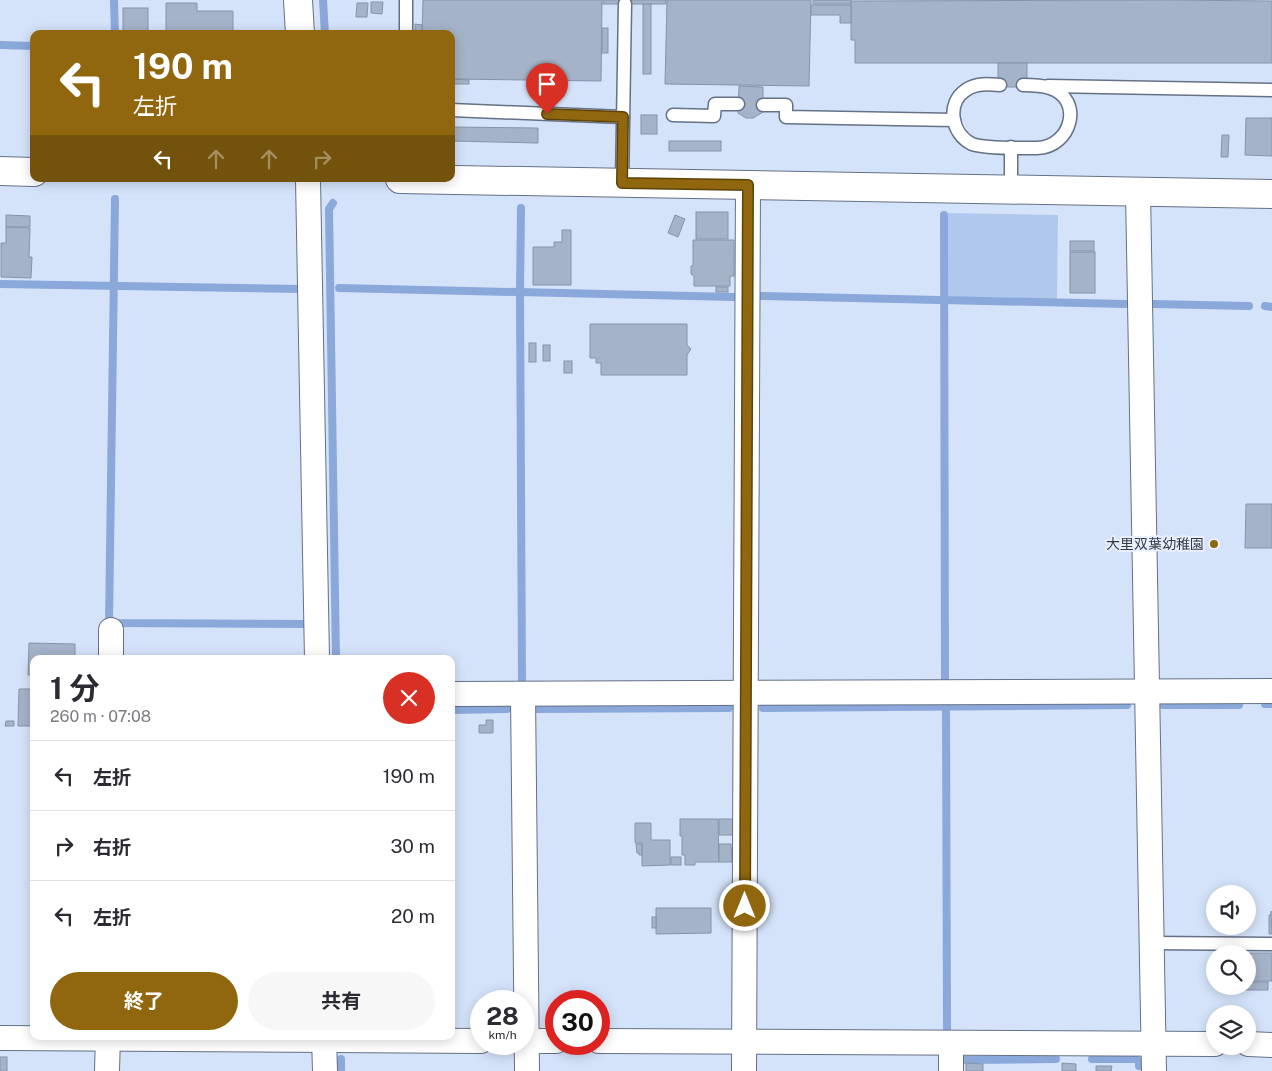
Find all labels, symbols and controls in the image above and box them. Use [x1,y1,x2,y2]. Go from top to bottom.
text: 190 m [133,46,233,87]
icon: left [50,50,115,115]
pin [526,63,568,114]
icon: arrive [533,70,561,98]
text: 左折 [133,93,177,119]
icon: left [149,145,177,173]
icon: ahead [202,145,230,173]
icon: ahead [255,145,283,173]
icon: right [308,145,336,173]
place label: 大里双葉幼稚園 [1106,536,1204,552]
marker: 大里双葉幼稚園 [1208,538,1220,550]
text: 1 分 [50,670,100,706]
button: close [383,672,435,724]
text: 260 m · 07:08 [50,707,151,726]
icon: left [50,762,78,790]
text: 190 m [383,765,435,787]
text: 左折 [93,766,131,788]
icon: right [50,832,78,860]
text: 30 m [390,835,435,857]
text: 右折 [93,836,131,858]
position arrow [718,879,770,931]
map controls [1206,885,1256,1055]
button: sound [1206,885,1256,935]
icon: left [50,902,78,930]
text: 20 m [391,905,435,927]
text: 左折 [93,906,131,928]
button: search [1206,945,1256,995]
button: 終了 [50,972,238,1030]
button: 共有 [248,972,435,1030]
speed limit sign: 30 [545,990,610,1055]
text: 28 [486,1001,519,1031]
button: layers [1206,1005,1256,1055]
text: km/h [488,1028,517,1042]

